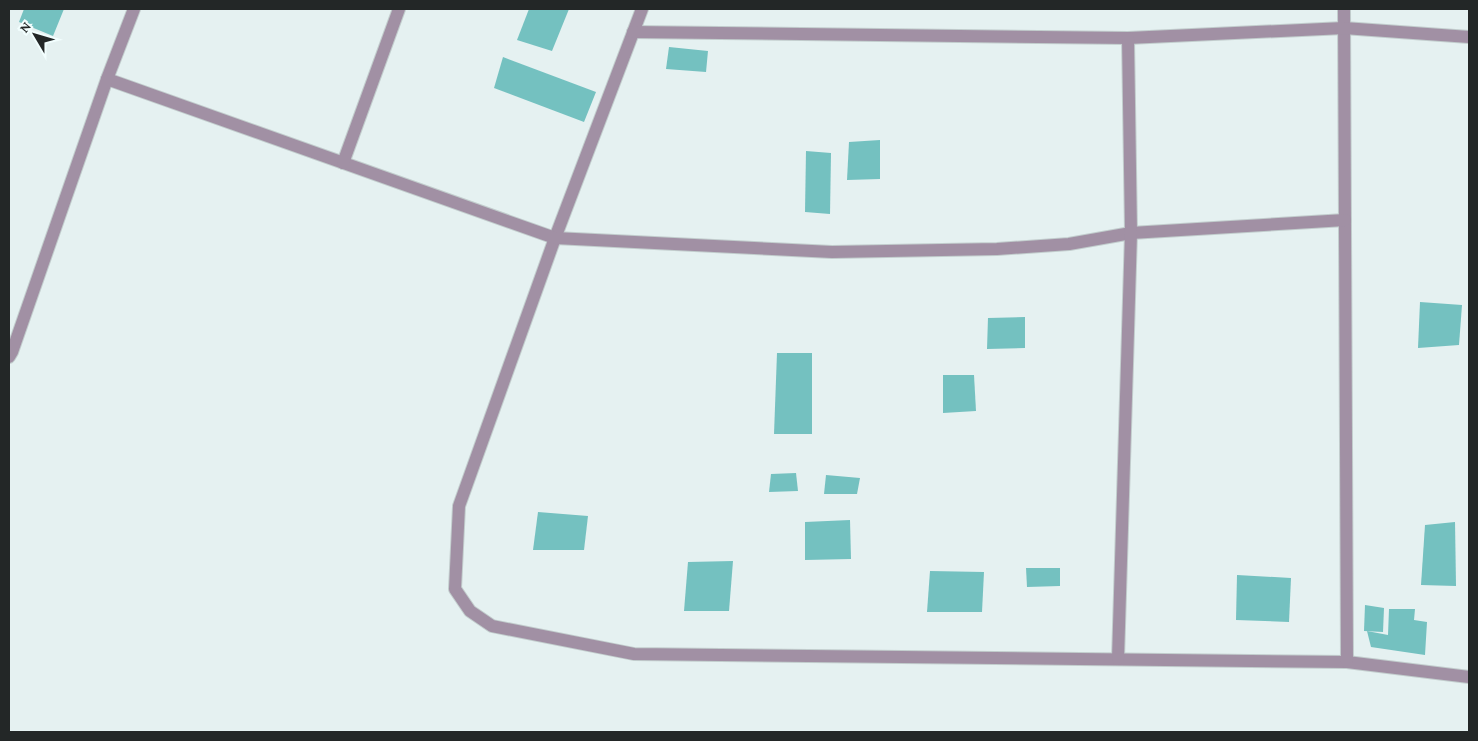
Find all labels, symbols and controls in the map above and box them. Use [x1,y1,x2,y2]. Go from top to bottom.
north arrow [10,10,60,60]
text: N [16,18,34,36]

